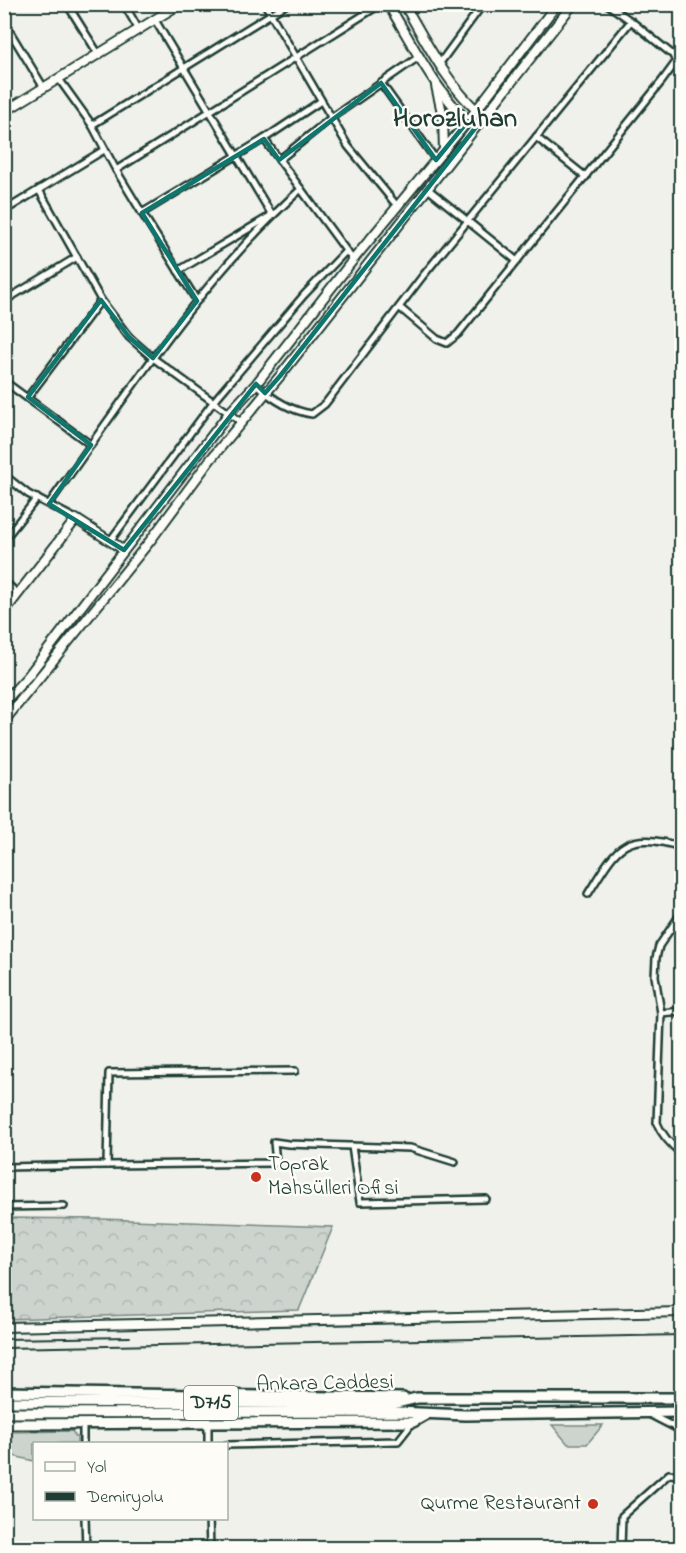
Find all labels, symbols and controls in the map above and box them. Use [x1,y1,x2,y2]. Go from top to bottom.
district label: Horozluhan [393,100,517,139]
place label: Toprak Mahsülleri Ofisi [268,1150,399,1204]
marker: Toprak Mahsülleri Ofisi [249,1170,263,1184]
street label: Ankara Caddesi [256,1368,394,1400]
road number: D715 [184,1386,238,1420]
legend [33,1442,228,1520]
text: Yol [87,1455,107,1481]
text: Demiryolu [86,1485,164,1511]
place label: Qurme Restaurant [421,1489,581,1519]
marker: Qurme Restaurant [586,1497,600,1511]

